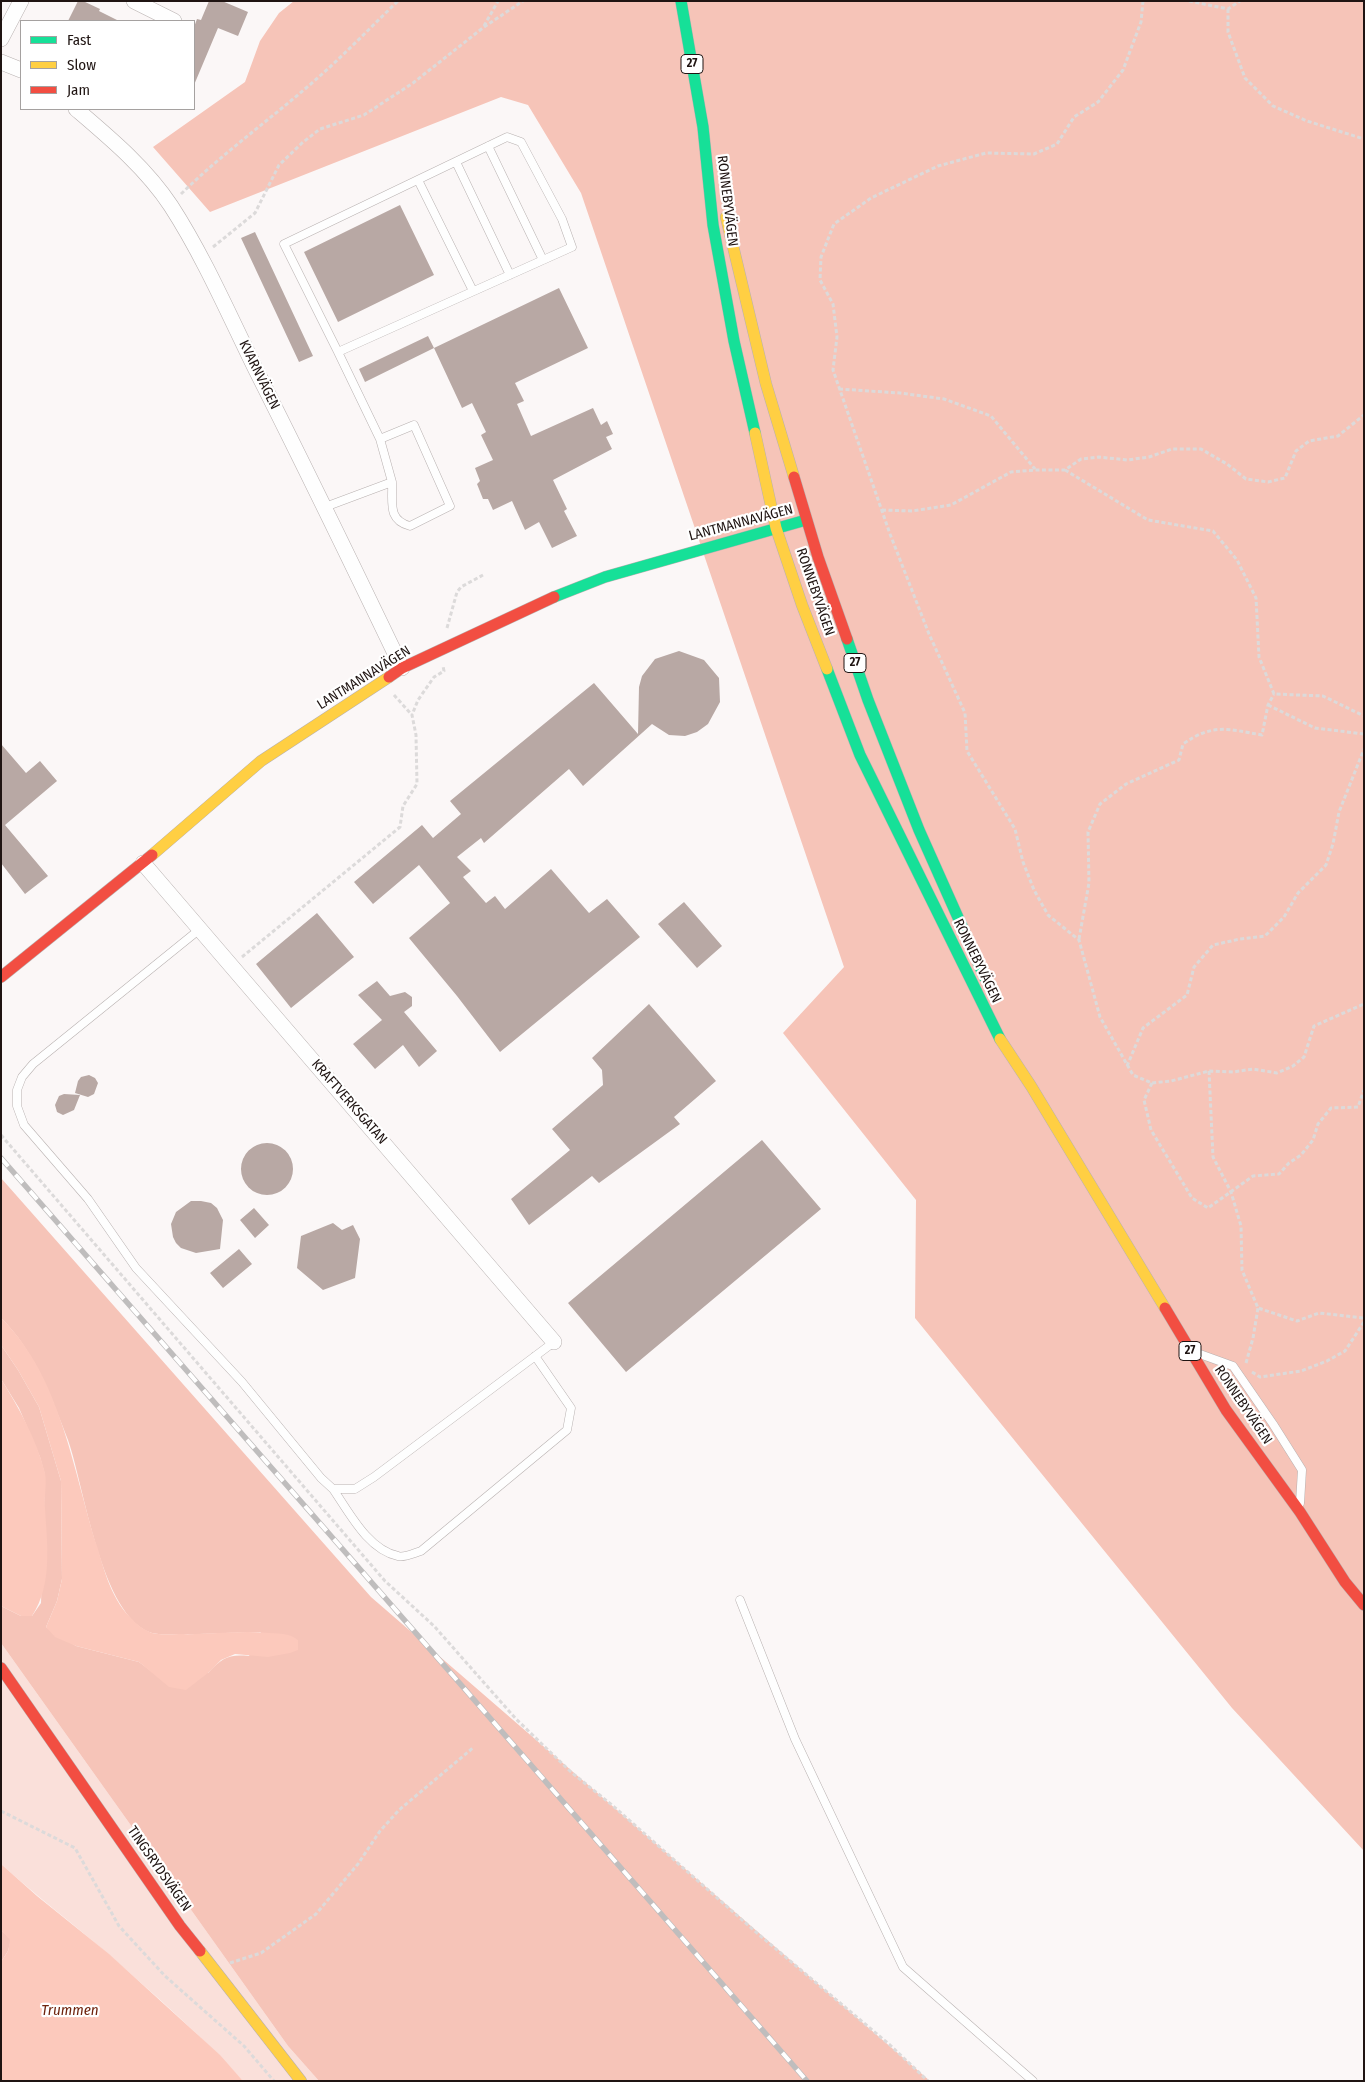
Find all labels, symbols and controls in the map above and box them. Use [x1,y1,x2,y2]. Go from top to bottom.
legend [20,20,195,110]
text: Fast [67,31,91,49]
road number: 27 [681,54,703,74]
text: Slow [67,56,96,74]
text: Jam [67,81,90,99]
street label: RONNEBYVÄGEN [713,155,741,247]
street label: KVARNVÄGEN [235,338,283,412]
street label: LANTMANNAVÄGEN [687,501,795,545]
street label: RONNEBYVÄGEN [792,546,838,638]
street label: LANTMANNAVÄGEN [314,643,414,713]
road number: 27 [844,654,866,672]
street label: RONNEBYVÄGEN [949,916,1005,1006]
street label: KRAFTVERKSGATAN [308,1056,390,1148]
road number: 27 [1179,1342,1201,1360]
street label: RONNEBYVÄGEN [1210,1362,1276,1448]
street label: TINGSRYDSVÄGEN [123,1823,195,1915]
water label: Trummen [41,2002,99,2020]

